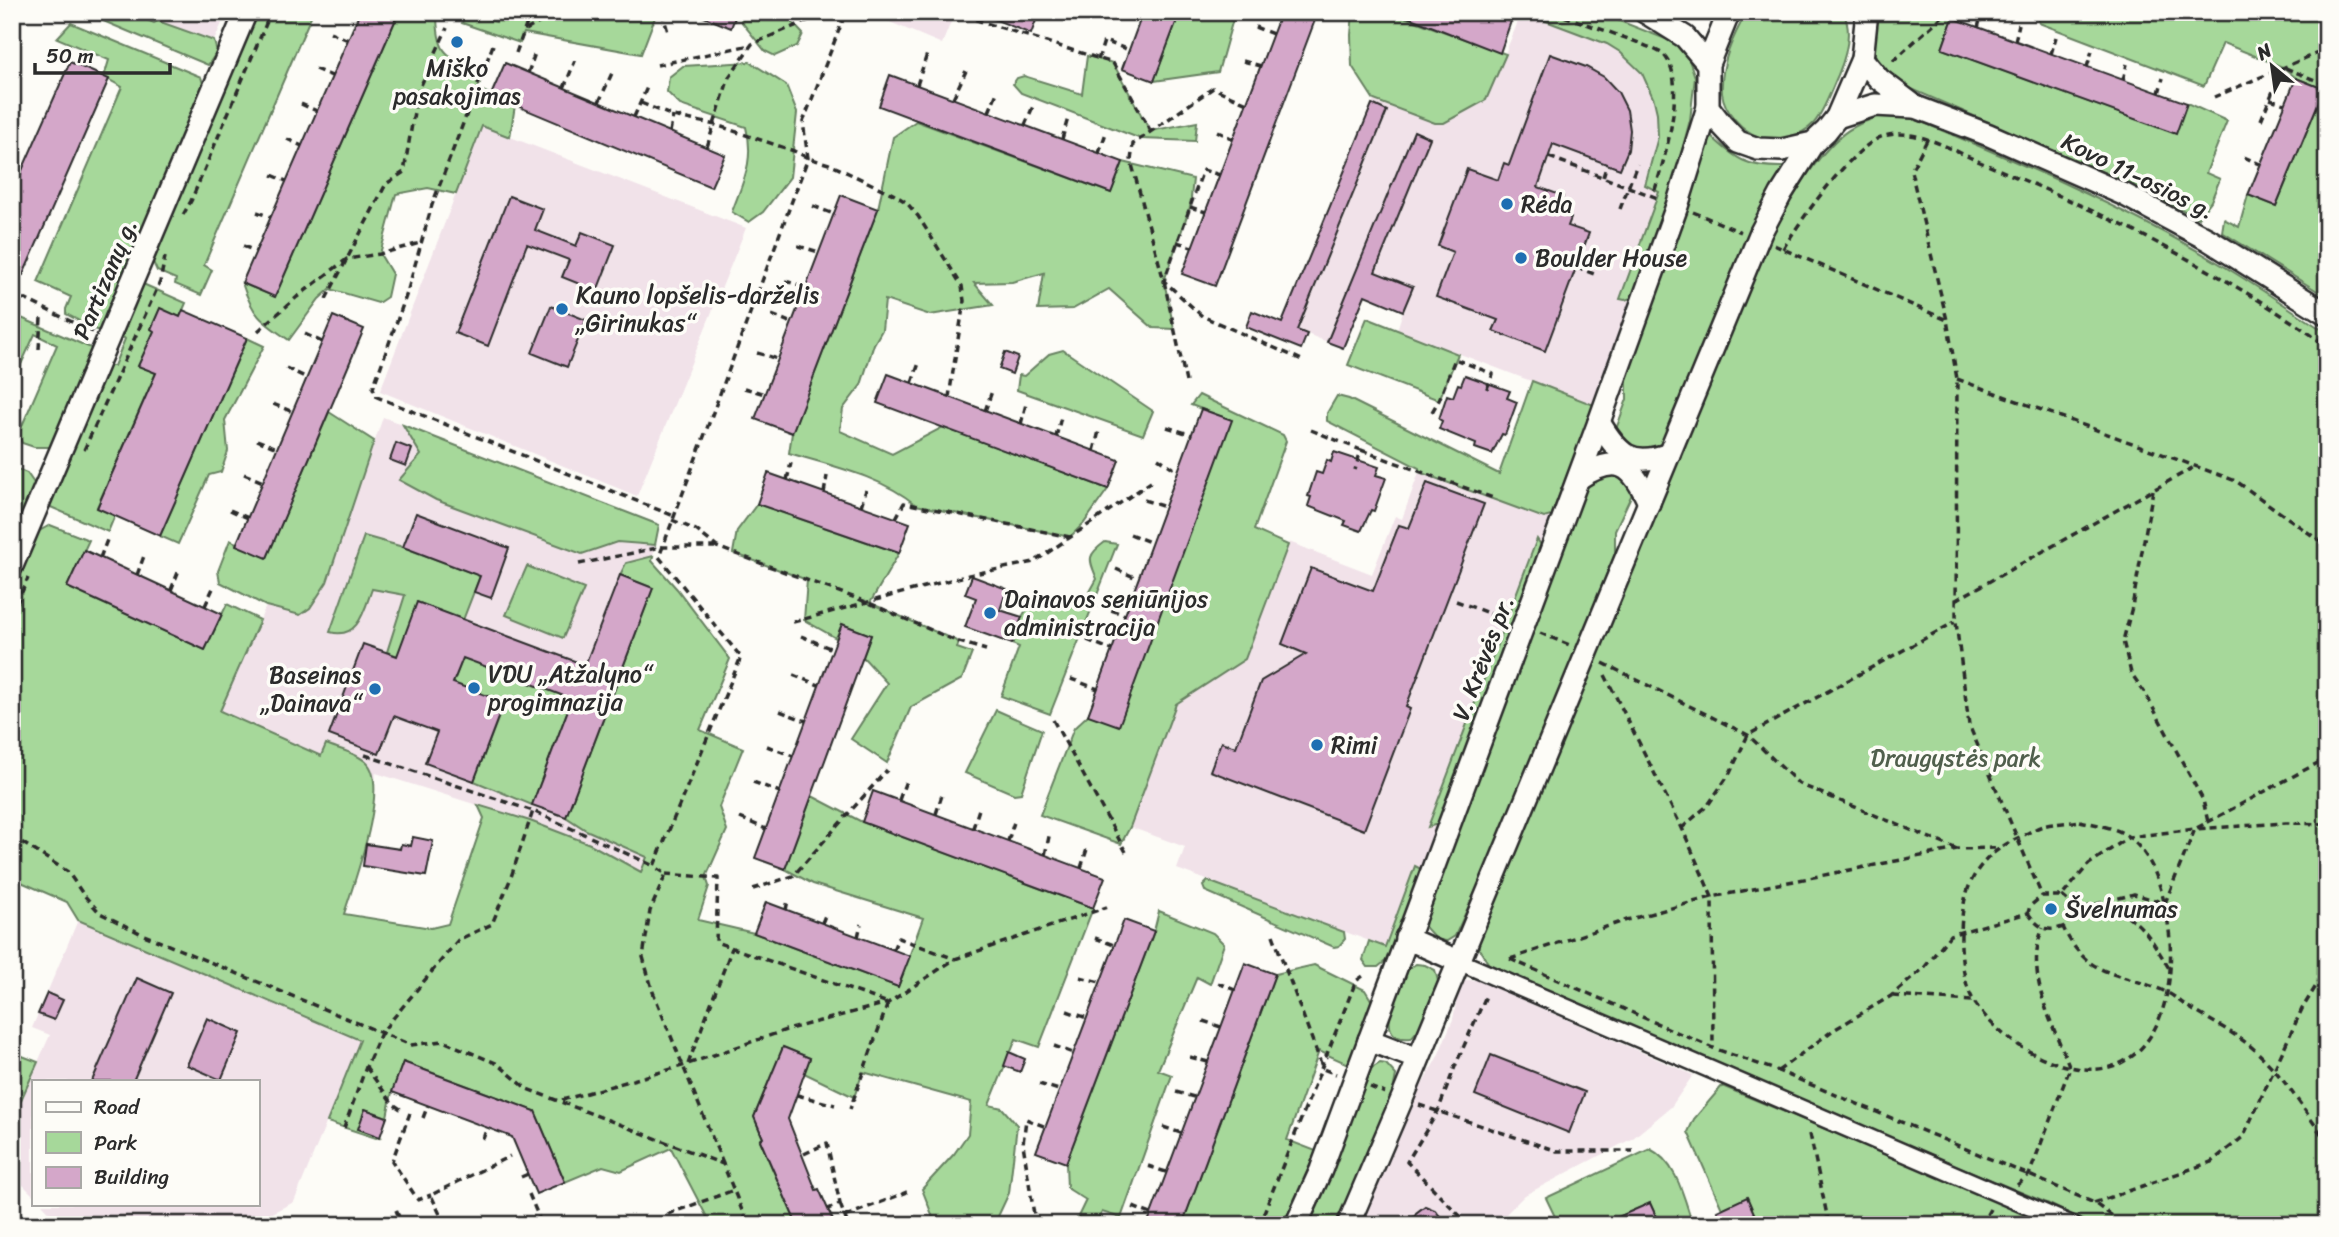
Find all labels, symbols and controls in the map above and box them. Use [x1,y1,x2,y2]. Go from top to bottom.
scale bar [35,32,170,76]
north arrow [2238,32,2308,102]
marker: Miško pasakojimas [449,34,465,50]
text: N [2249,34,2278,70]
text: 50 m [46,37,94,75]
place label: Miško pasakojimas [392,47,521,117]
street label: Kovo 11-osios g. [2054,121,2222,231]
place label: Rėda [1521,183,1573,225]
marker: Rėda [1499,196,1515,212]
street label: Partizanų g. [61,212,149,346]
place label: Boulder House [1535,237,1687,279]
marker: Boulder House [1513,250,1529,266]
place label: Kauno lopšelis-darželis „Girinukas“ [575,274,819,344]
marker: Kauno lopšelis-darželis „Girinukas“ [554,301,570,317]
place label: Dainavos seniūnijos administracija [1004,578,1208,648]
street label: V. Krėvės pr. [1440,589,1526,727]
marker: Dainavos seniūnijos administracija [982,605,998,621]
place label: VDU „Atžalyno“ progimnazija [487,653,654,723]
place label: Baseinas „Dainava“ [260,654,363,724]
marker: VDU „Atžalyno“ progimnazija [466,680,482,696]
marker: Baseinas „Dainava“ [367,681,383,697]
place label: Rimi [1331,724,1379,766]
marker: Rimi [1309,737,1325,753]
park label: Draugystės park [1871,737,2041,779]
place label: Švelnumas [2065,888,2178,930]
marker: Švelnumas [2043,901,2059,917]
legend [32,1080,259,1206]
text: Road [94,1088,141,1126]
text: Park [94,1124,137,1162]
text: Building [94,1158,170,1196]

